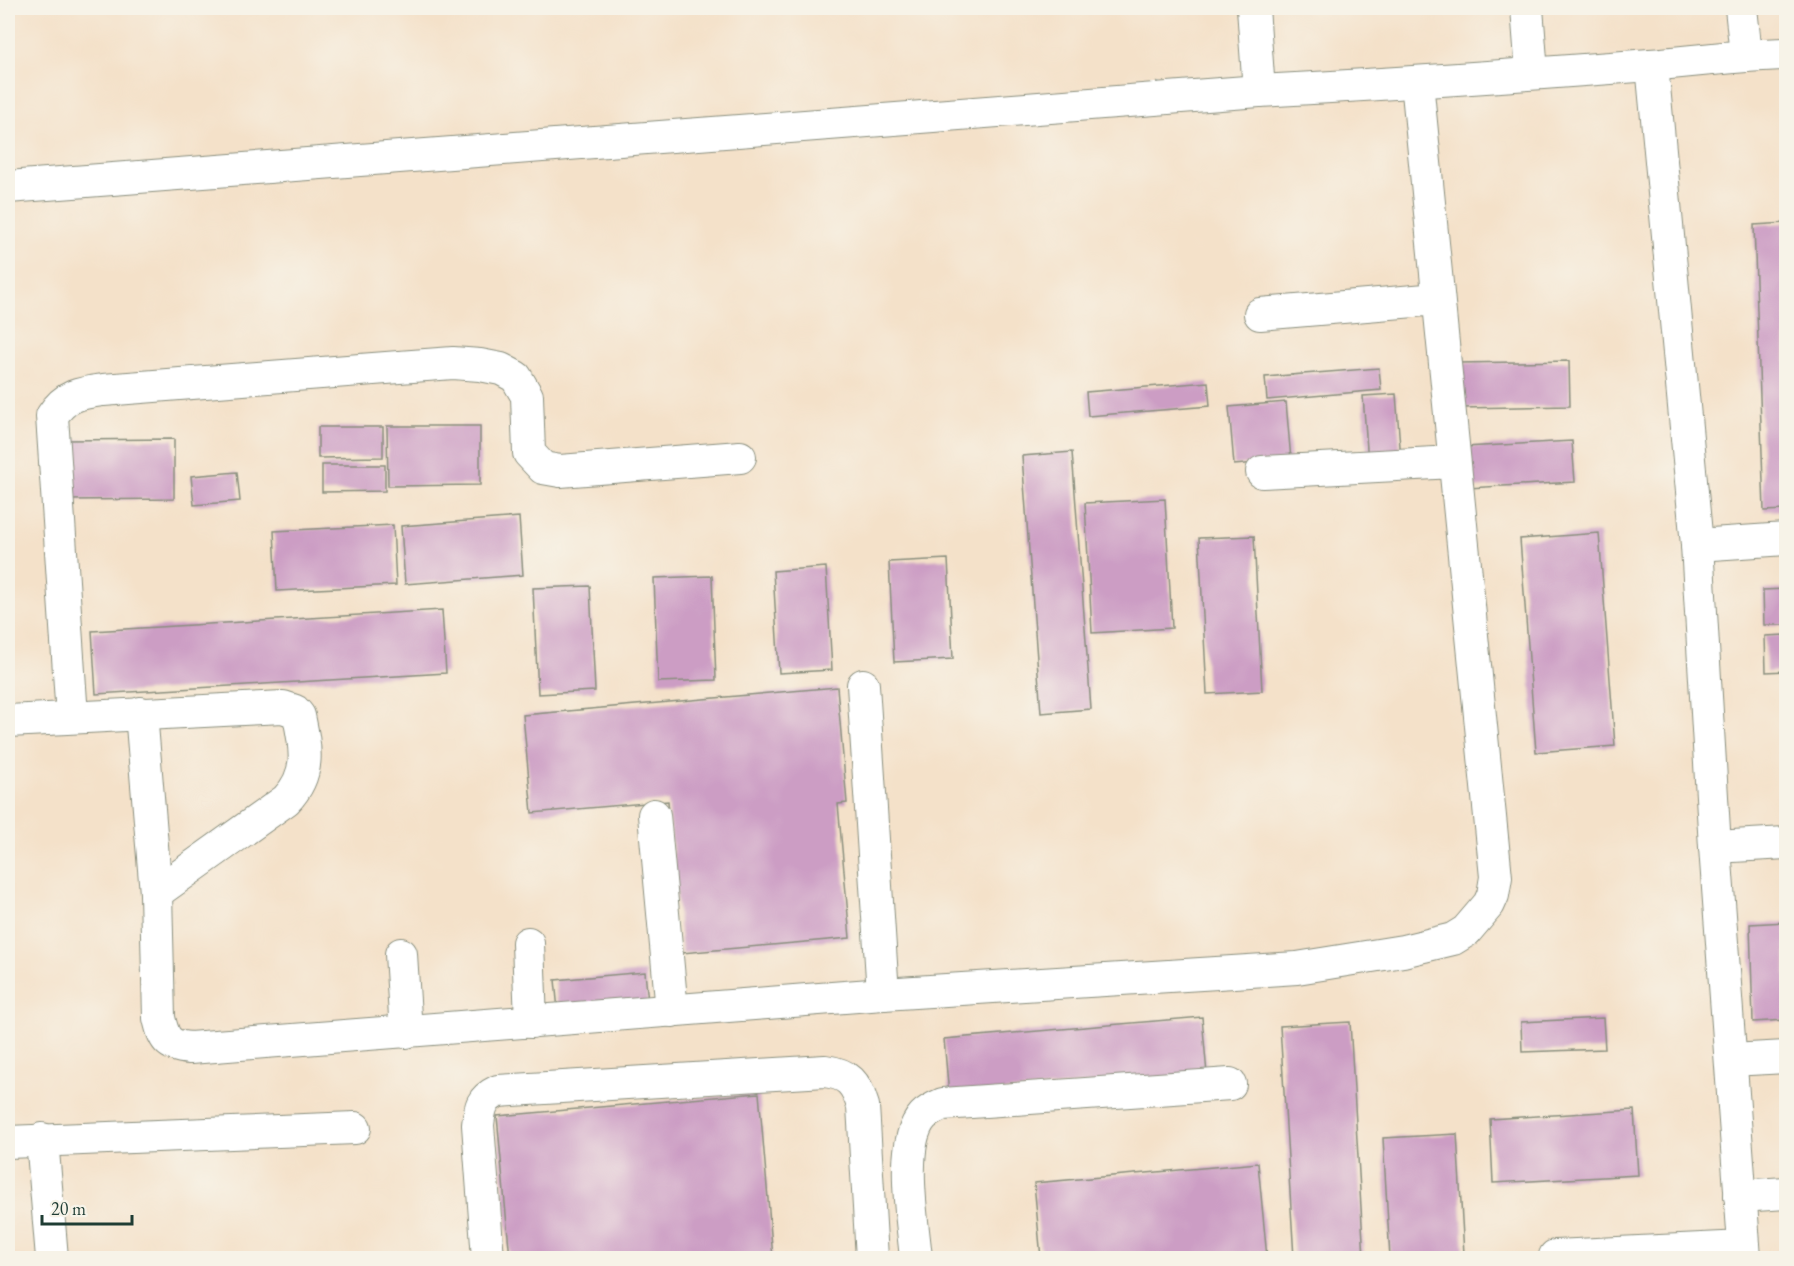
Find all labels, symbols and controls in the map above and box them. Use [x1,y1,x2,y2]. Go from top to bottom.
scale bar [42,1188,132,1226]
text: 20 m [51,1197,86,1220]

